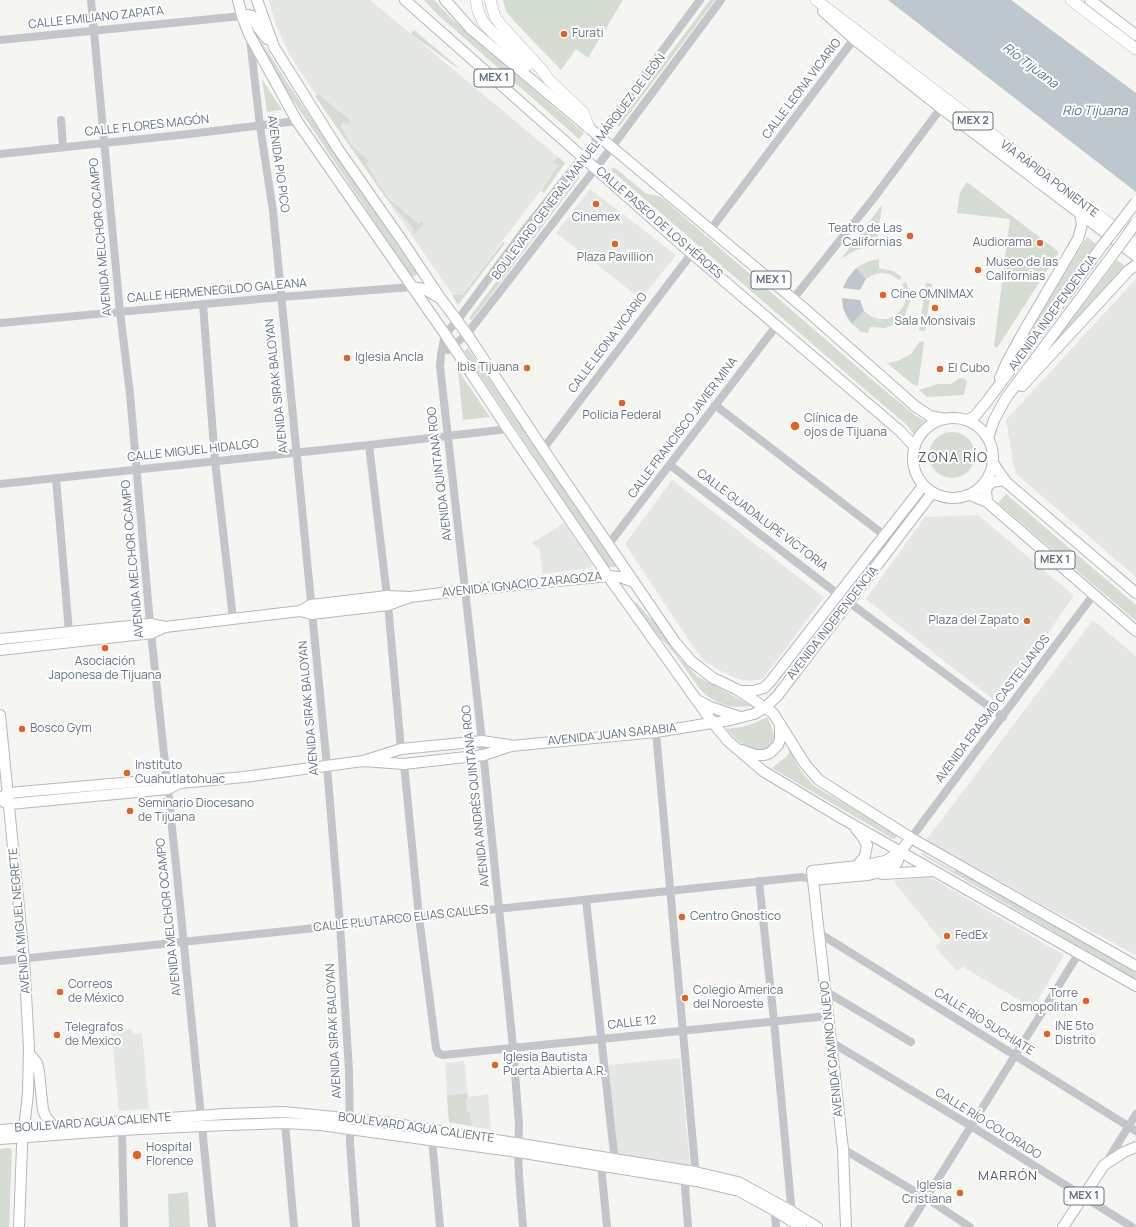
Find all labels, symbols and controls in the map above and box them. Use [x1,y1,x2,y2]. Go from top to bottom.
street label: CALLE EMILIANO ZAPATA [28,4,164,32]
place label: Furati [572,27,604,41]
marker: Furati [559,29,569,39]
street label: CALLE LEONA VICARIO [760,36,844,142]
water label: Río Tijuana [999,40,1061,92]
street label: BOULEVARD GENERAL MANUEL MÁRQUEZ DE LEÓN [489,51,669,283]
road number: MEX 1 [474,69,514,87]
water label: Rio Tijuana [1062,103,1128,119]
street label: CALLE FLORES MAGÓN [84,112,210,140]
road number: MEX 2 [953,112,993,130]
street label: AVENIDA PIO PICO [264,114,292,214]
street label: VÍA RÁPIDA PONIENTE [997,137,1101,221]
street label: AVENIDA MELCHOR OCAMPO [87,157,115,317]
street label: CALLE PASEO DE LOS HÉROES [593,164,725,282]
marker: Cinemex [591,199,601,209]
place label: Cinemex [572,211,620,225]
place label: Teatro de Las Californias [828,222,902,250]
marker: Teatro de Las Californias [905,231,915,241]
place label: Audiorama [973,236,1032,250]
marker: Audiorama [1035,238,1045,248]
marker: Plaza Pavillion [610,239,620,249]
place label: Plaza Pavillion [577,251,653,265]
street label: AVENIDA INDEPENDENCIA [1006,252,1100,374]
place label: Museo de las Californias [986,256,1058,284]
marker: Museo de las Californias [973,265,983,275]
road number: MEX 1 [751,271,791,289]
street label: CALLE HERMENEGILDO GALEANA [127,276,307,306]
place label: Cine OMNIMAX [891,288,974,302]
street label: CALLE LEONA VICARIO [566,290,650,396]
marker: Cine OMNIMAX [878,290,888,300]
marker: Sala Monsivais [930,303,940,313]
place label: Sala Monsivais [895,315,975,329]
street label: AVENIDA SIRAK BALOYAN [263,318,291,454]
place label: Iglesia Ancla [355,351,424,365]
marker: Iglesia Ancla [342,353,352,363]
street label: CALLE FRANCISCO JAVIER MINA [625,355,741,501]
place label: Ibis Tijuana [457,361,519,375]
place label: El Cubo [948,362,990,376]
marker: Ibis Tijuana [522,363,532,373]
marker: El Cubo [935,364,945,374]
marker: Policia Federal [617,398,627,408]
street label: AVENIDA QUINTANA ROO [425,406,455,542]
place label: Policia Federal [583,409,661,423]
place label: Clínica de ojos de Tijuana [804,412,887,440]
marker: Clínica de ojos de Tijuana [789,420,801,432]
street label: CALLE MIGUEL HIDALGO [127,437,259,465]
district label: ZONA RÍO [918,450,988,466]
street label: CALLE GUADALUPE VICTORIA [694,466,830,574]
street label: AVENIDA MELCHOR OCAMPO [119,479,147,639]
road number: MEX 1 [1035,551,1075,569]
street label: AVENIDA INDEPENDENCIA [784,563,882,683]
street label: AVENIDA IGNACIO ZARAGOZA [441,569,603,601]
place label: Plaza del Zapato [928,614,1019,628]
marker: Plaza del Zapato [1022,616,1032,626]
street label: AVENIDA ERASMO CASTELLANOS [933,632,1053,786]
street label: AVENIDA SIRAK BALOYAN [296,640,322,776]
marker: Asociación Japonesa de Tijuana [100,643,110,653]
place label: Asociación Japonesa de Tijuana [49,655,161,683]
street label: AVENIDA ANDRÉS QUINTANA ROO [459,704,493,888]
street label: AVENIDA JUAN SARABIA [547,721,677,749]
place label: Bosco Gym [30,722,92,736]
marker: Bosco Gym [17,724,27,734]
place label: Instituto Cuahutlatohuac [135,759,225,787]
marker: Instituto Cuahutlatohuac [122,768,132,778]
place label: Seminario Diocesano de Tijuana [138,797,254,825]
marker: Seminario Diocesano de Tijuana [125,806,135,816]
street label: AVENIDA MELCHOR OCAMPO [154,837,184,997]
street label: AVENIDA MIGUEL NEGRETE [6,847,34,995]
street label: CALLE PLUTARCO ELIAS CALLES [313,903,489,935]
place label: Centro Gnostico [690,910,781,924]
marker: Centro Gnostico [677,912,687,922]
place label: FedEx [955,929,988,943]
marker: FedEx [942,931,952,941]
street label: AVENIDA SIRAK BALOYAN [323,963,345,1099]
place label: Correos de México [68,978,124,1006]
street label: AVENIDA CAMINO NUEVO [818,980,846,1118]
place label: Colegio America del Noroeste [693,984,783,1012]
street label: CALLE RÍO SUCHIATE [931,985,1037,1059]
marker: Correos de México [55,987,65,997]
place label: Torre Cosmopolitan [1000,987,1078,1015]
marker: Colegio America del Noroeste [680,993,690,1003]
marker: Torre Cosmopolitan [1081,996,1091,1006]
street label: CALLE 12 [607,1013,657,1033]
place label: INE 5to Distrito [1055,1020,1096,1048]
place label: Telegrafos de Mexico [65,1021,123,1049]
marker: INE 5to Distrito [1042,1029,1052,1039]
marker: Telegrafos de Mexico [52,1030,62,1040]
place label: Iglesia Bautista Puerta Abierta A.R. [503,1051,607,1079]
marker: Iglesia Bautista Puerta Abierta A.R. [490,1060,500,1070]
street label: CALLE RÍO COLORADO [932,1085,1044,1163]
street label: BOULEVARD AGUA CALIENTE [14,1110,172,1136]
street label: BOULEVARD AGUA CALIENTE [337,1110,495,1146]
place label: Hospital Florence [146,1141,194,1169]
marker: Hospital Florence [131,1149,143,1161]
district label: MARRÓN [978,1168,1038,1184]
place label: Iglesia Cristiana [902,1179,952,1207]
road number: MEX 1 [1064,1187,1104,1205]
marker: Iglesia Cristiana [955,1188,965,1198]

